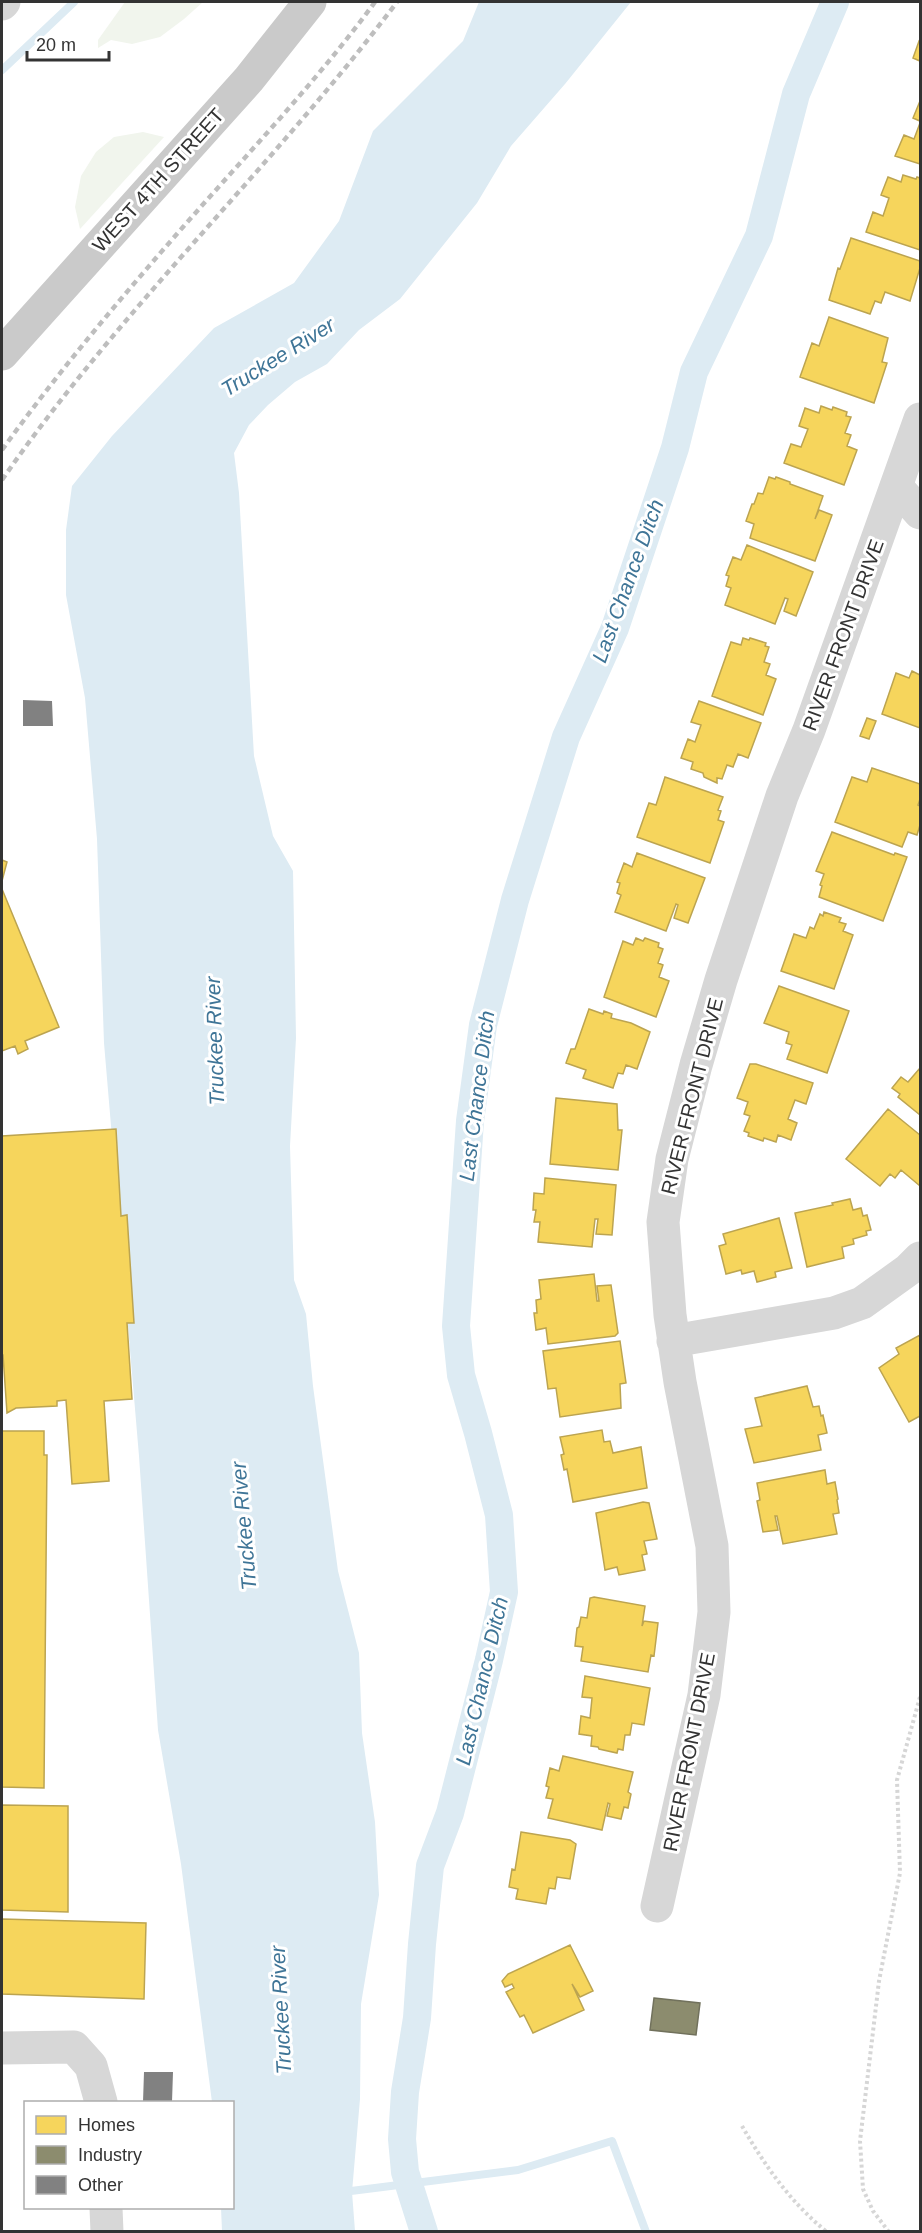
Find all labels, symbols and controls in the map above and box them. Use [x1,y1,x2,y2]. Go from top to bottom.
scale bar [27,24,110,62]
text: 20 m [36,35,76,55]
street label: WEST 4TH STREET [88,104,228,256]
water label: Truckee River [217,312,339,401]
water label: Last Chance Ditch [587,496,668,665]
street label: RIVER FRONT DRIVE [798,536,888,734]
water label: Truckee River [201,975,228,1106]
street label: RIVER FRONT DRIVE [657,995,727,1197]
water label: Last Chance Ditch [455,1009,498,1182]
water label: Truckee River [226,1460,261,1591]
water label: Last Chance Ditch [451,1595,512,1767]
street label: RIVER FRONT DRIVE [659,1651,719,1853]
water label: Truckee River [266,1944,295,2075]
legend [24,2101,234,2209]
text: Homes [78,2115,135,2135]
text: Industry [78,2145,142,2165]
text: Other [78,2175,123,2195]

